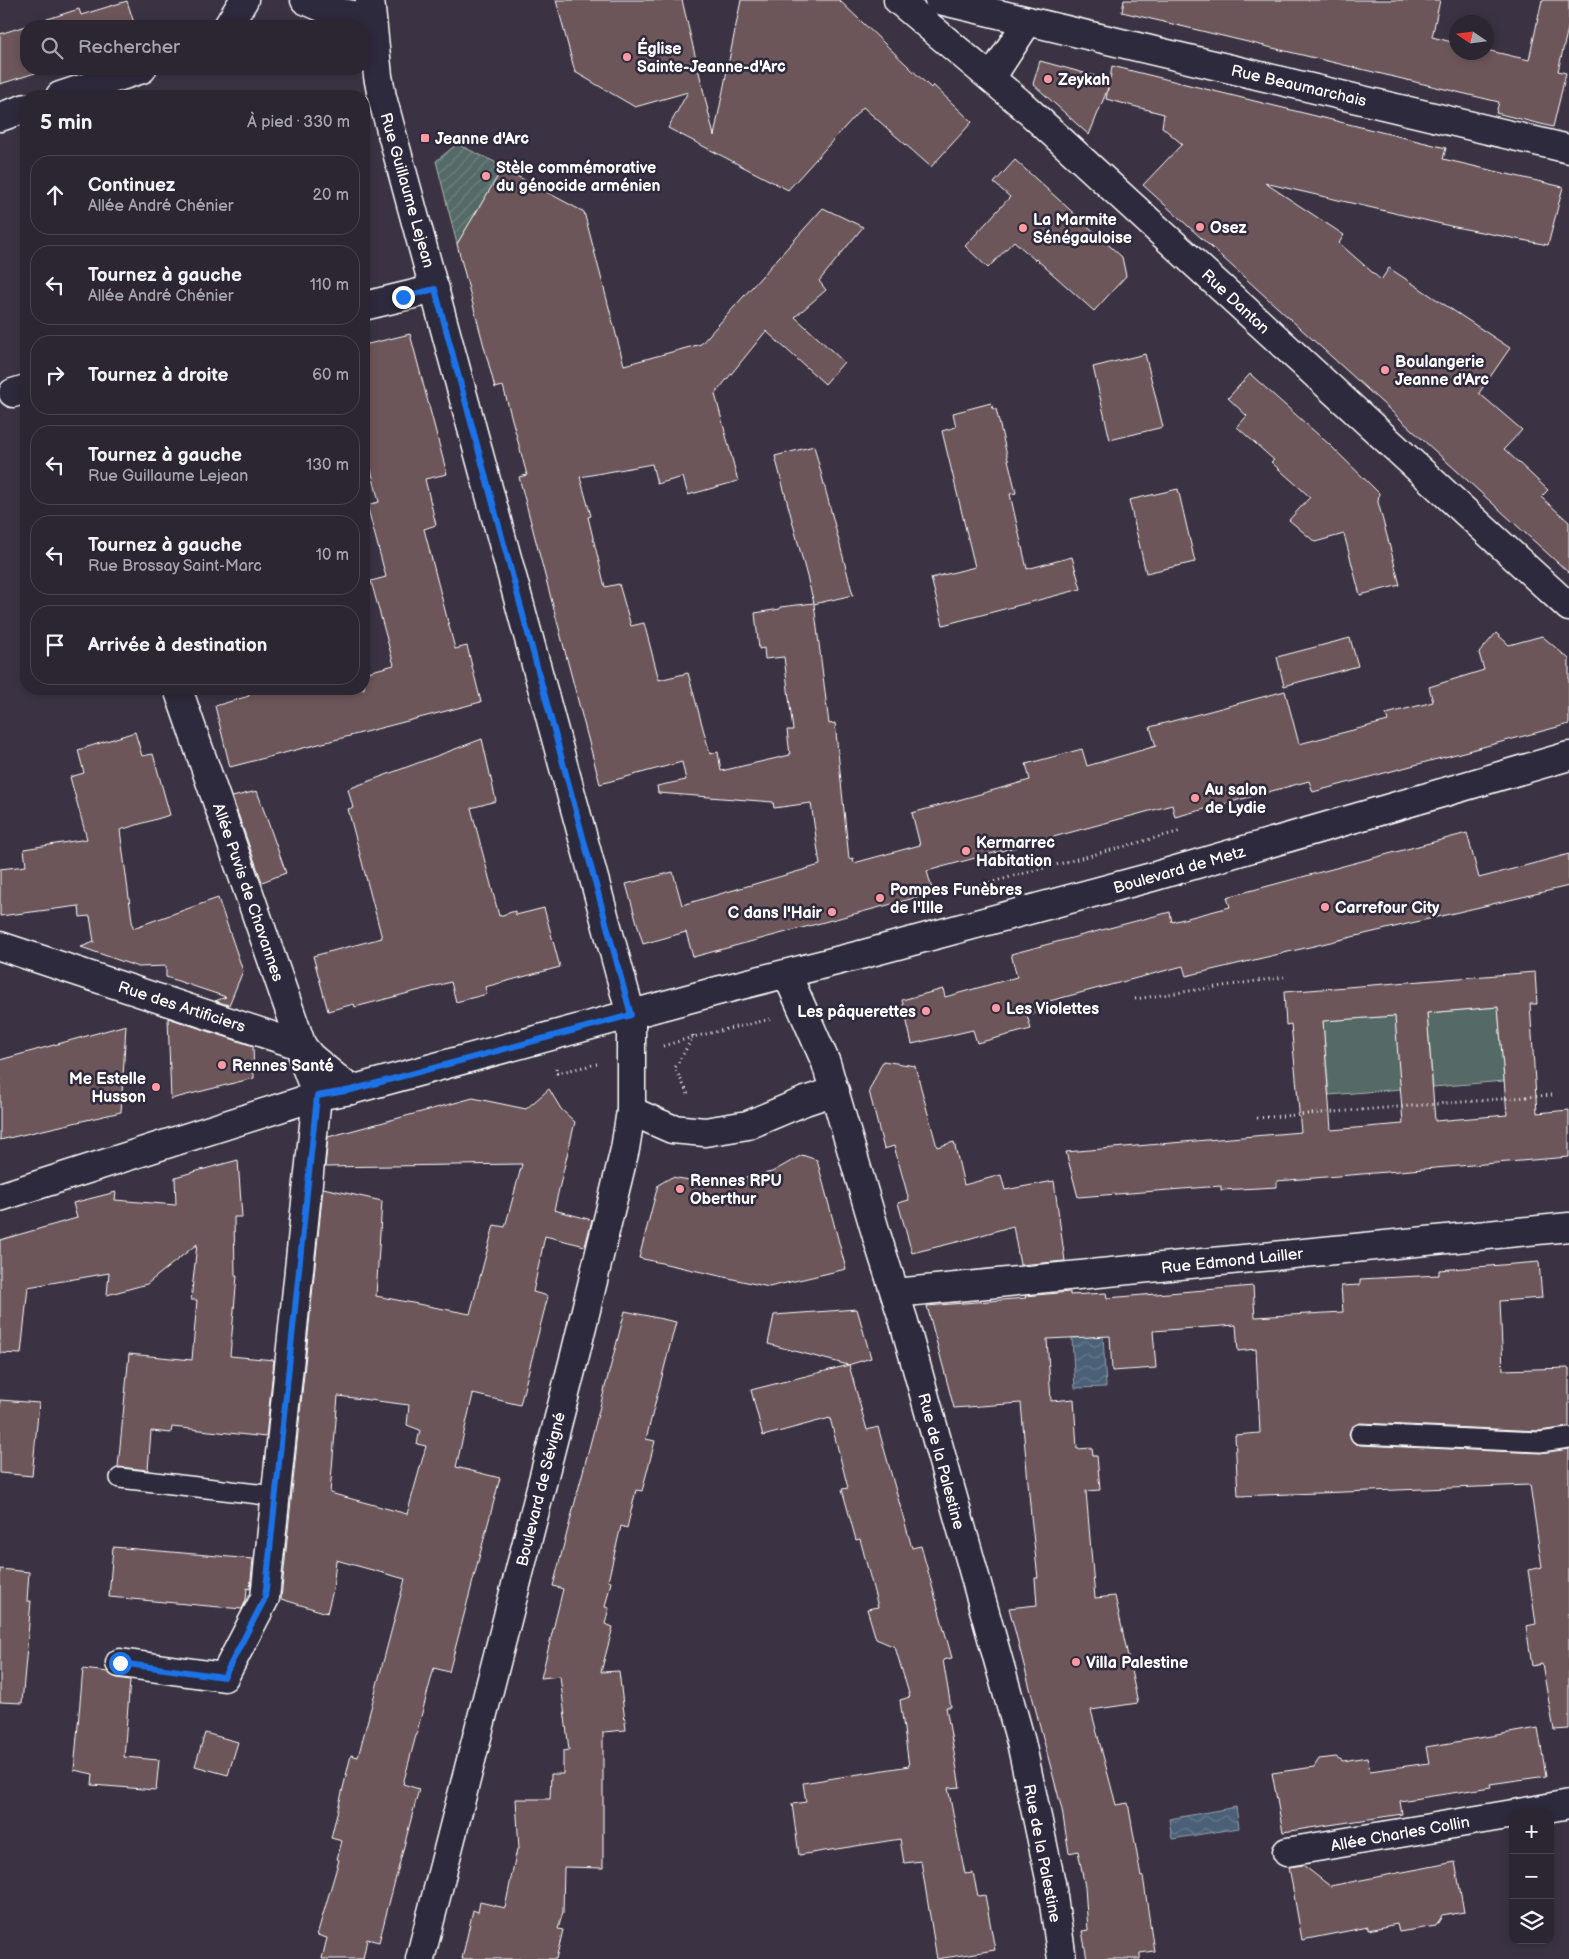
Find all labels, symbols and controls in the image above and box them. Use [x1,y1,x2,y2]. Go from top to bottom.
north arrow [1449,15,1494,60]
search box [20,20,370,75]
icon: search [38,34,66,62]
text: Rechercher [78,36,180,59]
place label: Église Sainte-Jeanne-d'Arc [637,37,786,77]
marker: Église Sainte-Jeanne-d'Arc [621,51,633,63]
street label: Rue Beaumarchais [1229,62,1368,111]
place label: Zeykah [1058,71,1110,90]
marker: Zeykah [1042,73,1054,85]
text: 5 min [40,110,93,135]
street label: Rue Guillaume Lejean [375,111,438,270]
text: À pied · 330 m [247,113,350,132]
place label: Jeanne d'Arc [435,130,529,149]
marker: Jeanne d'Arc [419,132,431,144]
place label: Stèle commémorative du génocide arménien [496,159,661,196]
marker: Stèle commémorative du génocide arménien [480,170,492,182]
text: Continuez [88,174,175,197]
icon: ahead [41,181,69,209]
text: 20 m [313,186,349,205]
text: Allée André Chénier [88,197,234,216]
place label: La Marmite Sénégauloise [1033,211,1132,248]
place label: Osez [1210,219,1247,238]
marker: Osez [1194,221,1206,233]
marker: La Marmite Sénégauloise [1017,222,1029,234]
text: Tournez à gauche [88,264,242,287]
street label: Rue Danton [1197,266,1273,338]
icon: left [41,271,69,299]
text: 110 m [310,276,349,295]
route end [392,286,415,309]
text: Allée André Chénier [88,287,234,306]
place label: Boulangerie Jeanne d'Arc [1395,353,1489,390]
icon: right [41,361,69,389]
text: Tournez à droite [88,364,229,387]
marker: Boulangerie Jeanne d'Arc [1379,364,1391,376]
text: 60 m [312,366,349,385]
text: Tournez à gauche [88,444,242,467]
icon: left [41,451,69,479]
text: 130 m [306,456,349,475]
text: Rue Guillaume Lejean [88,467,248,486]
text: Tournez à gauche [88,534,242,557]
icon: left [41,541,69,569]
text: 10 m [316,546,349,565]
text: Rue Brossay Saint-Marc [88,557,262,576]
icon: arrive [41,631,69,659]
text: Arrivée à destination [88,634,267,657]
place label: Au salon de Lydie [1204,781,1267,818]
marker: Au salon de Lydie [1189,792,1201,804]
street label: Allée Puvis de Chavannes [208,801,287,984]
place label: Kermarrec Habitation [976,834,1055,871]
street label: Boulevard de Metz [1111,842,1248,898]
marker: Kermarrec Habitation [960,845,972,857]
place label: Pompes Funèbres de l'Ille [890,881,1022,918]
marker: Pompes Funèbres de l'Ille [874,892,886,904]
place label: Carrefour City [1335,899,1440,918]
marker: Carrefour City [1319,901,1331,913]
place label: C dans l'Hair [728,904,823,923]
marker: C dans l'Hair [826,906,838,918]
street label: Rue des Artificiers [116,978,248,1037]
place label: Les Violettes [1006,1000,1099,1019]
marker: Les Violettes [990,1002,1002,1014]
place label: Les pâquerettes [797,1003,916,1022]
marker: Les pâquerettes [920,1005,932,1017]
place label: Rennes Santé [232,1057,334,1076]
marker: Rennes Santé [216,1059,228,1071]
place label: Me Estelle Husson [69,1070,146,1107]
marker: Me Estelle Husson [150,1081,162,1093]
place label: Rennes RPU Oberthur [690,1172,782,1209]
marker: Rennes RPU Oberthur [674,1183,686,1195]
street label: Rue Edmond Lailler [1160,1245,1304,1278]
street label: Rue de la Palestine [913,1391,968,1532]
street label: Boulevard de Sévigné [513,1410,570,1568]
route start [109,1652,132,1675]
place label: Villa Palestine [1086,1654,1188,1673]
marker: Villa Palestine [1070,1656,1082,1668]
street label: Rue de la Palestine [1019,1783,1064,1925]
map controls [1509,1809,1554,1944]
button: + [1509,1809,1554,1854]
street label: Allée Charles Collin [1329,1813,1471,1856]
button: − [1509,1854,1554,1899]
button: layers [1509,1899,1554,1944]

